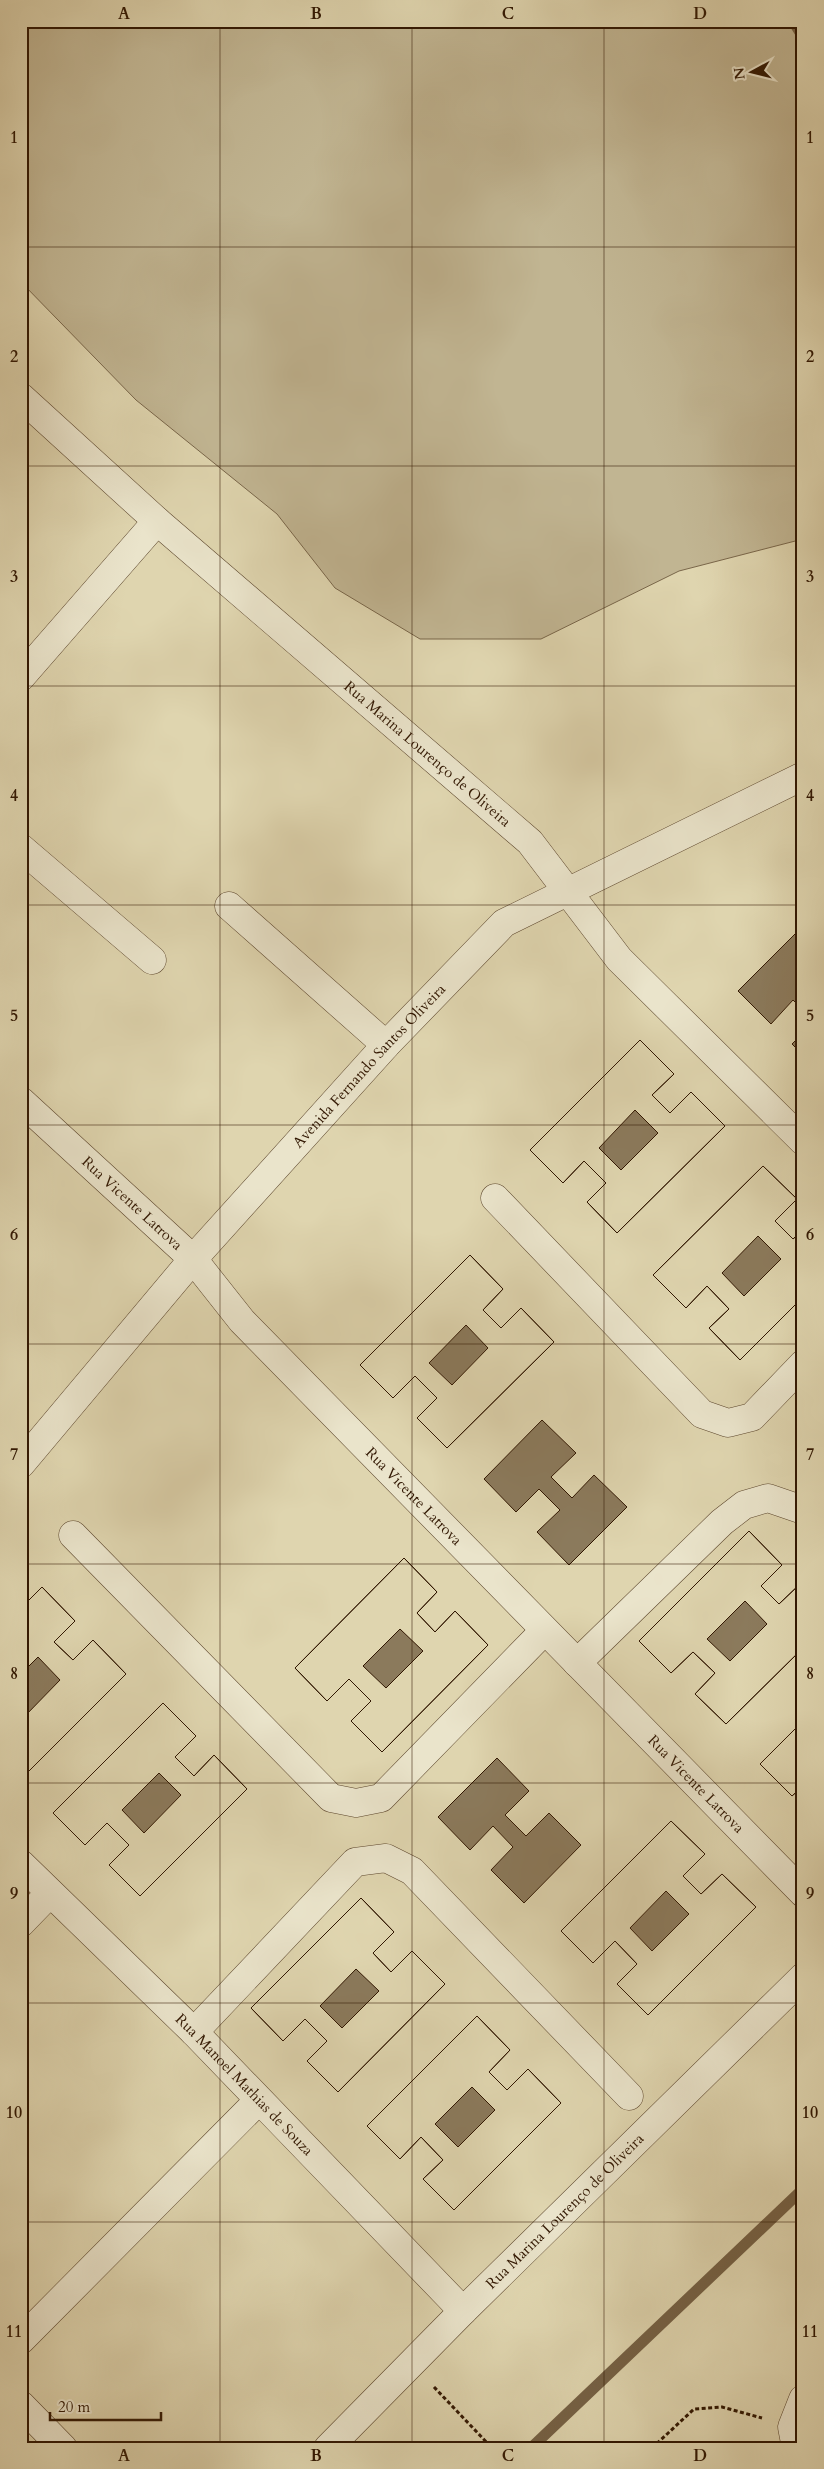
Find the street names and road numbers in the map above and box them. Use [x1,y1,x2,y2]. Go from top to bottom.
street label: Rua Marina Lourenço de Oliveira [340,676,516,832]
street label: Avenida Fernando Santos Oliveira [288,979,450,1152]
street label: Rua Vicente Latrova [78,1152,187,1255]
street label: Rua Vicente Latrova [361,1443,467,1550]
street label: Rua Vicente Latrova [643,1730,749,1838]
street label: Rua Manoel Mathias de Souza [171,2009,318,2160]
street label: Rua Marina Lourenço de Oliveira [481,2128,649,2293]

